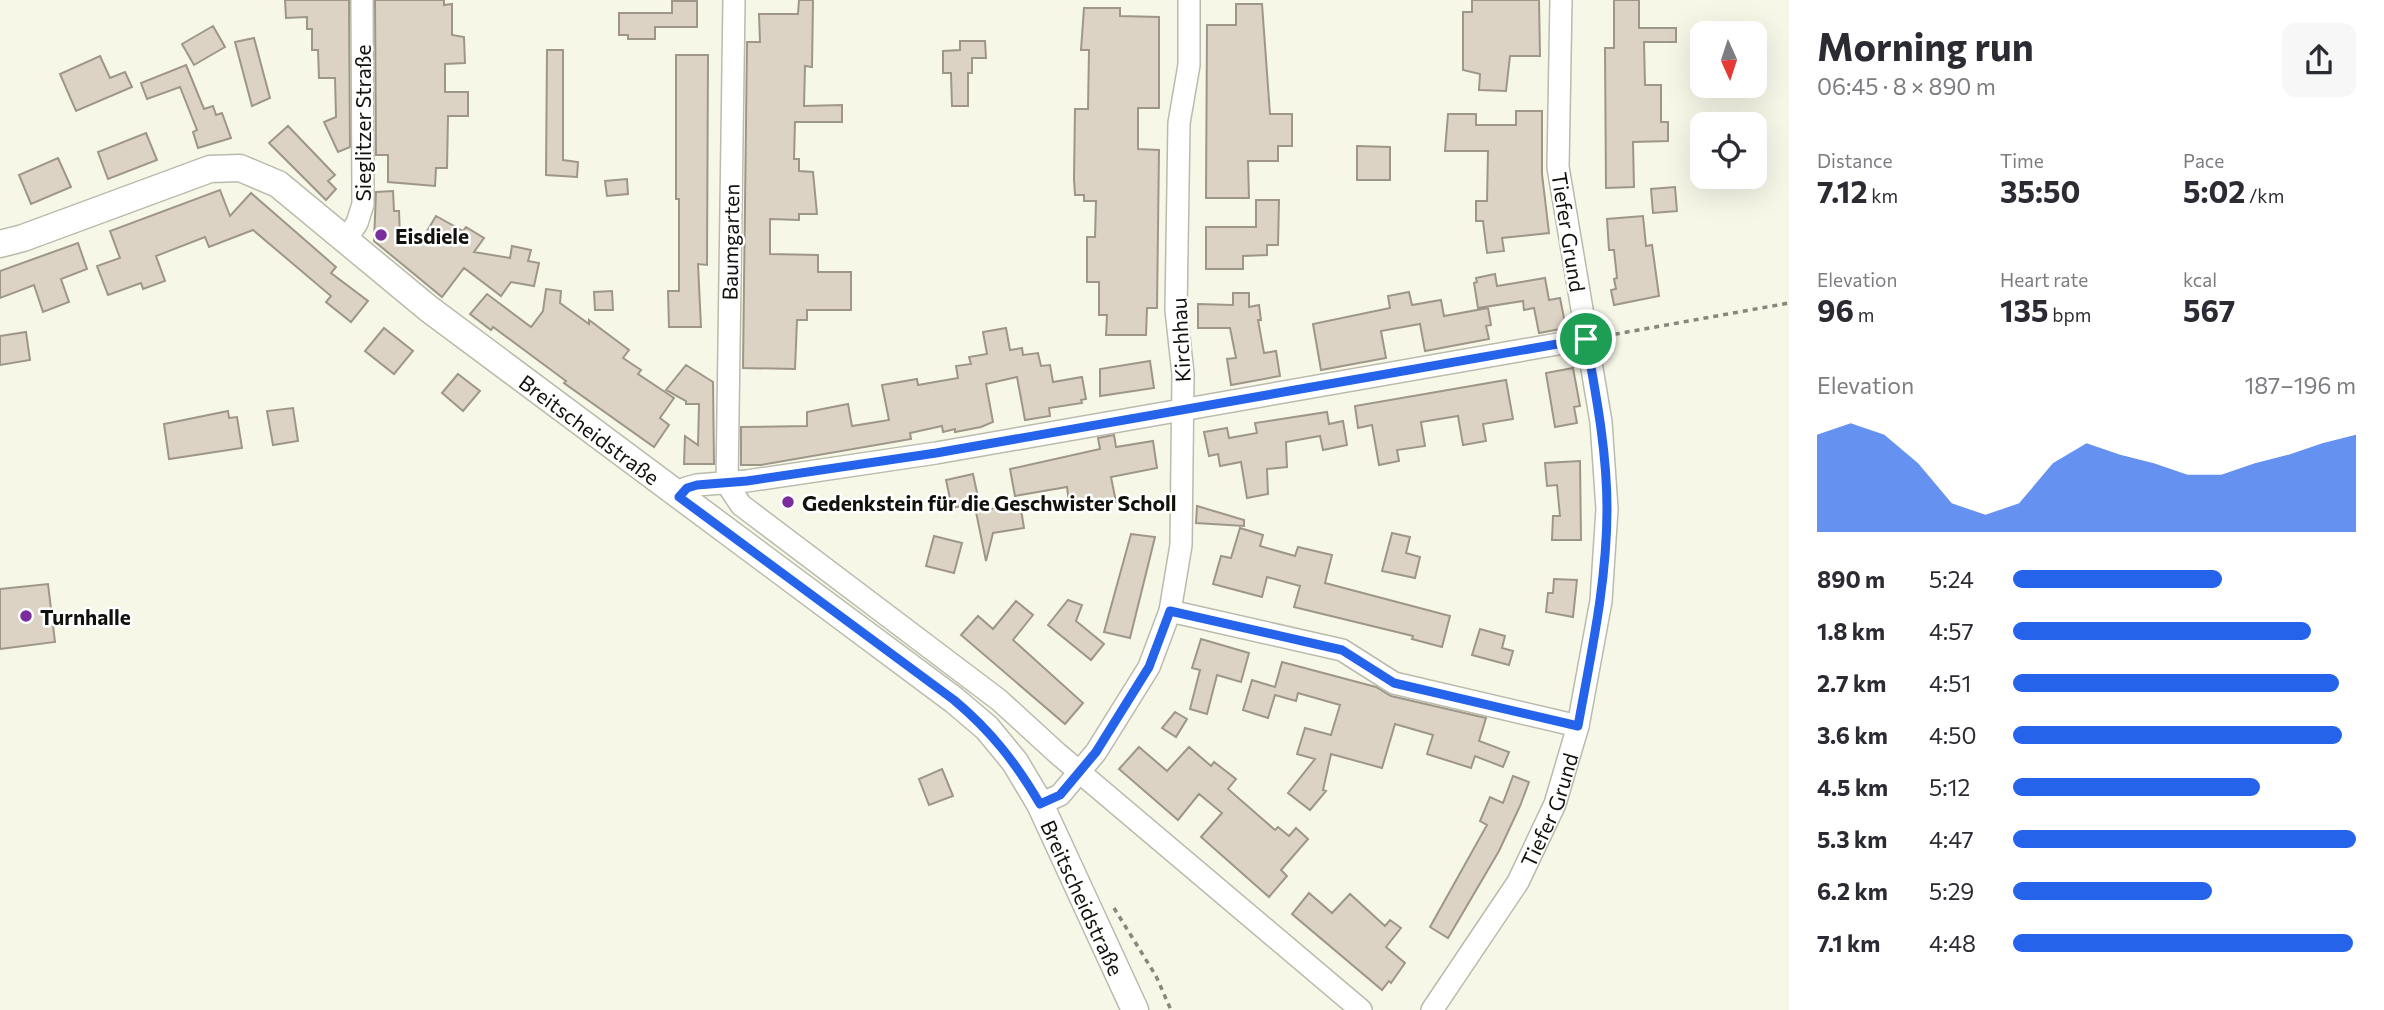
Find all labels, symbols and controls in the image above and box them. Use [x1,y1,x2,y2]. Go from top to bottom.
north arrow [1690,21,1768,98]
map controls [1690,21,1767,189]
text: Morning run [1817,22,2034,69]
button: share [2282,23,2356,97]
street label: Sieglitzer Straße [350,44,375,202]
text: 06:45 · 8 × 890 m [1817,72,1996,100]
button: locate [1690,112,1767,189]
text: Distance [1817,149,1893,172]
text: Time [2000,149,2044,172]
text: Pace [2183,149,2224,172]
street label: Tiefer Grund [1547,170,1591,294]
text: 7.12 [1817,172,1868,209]
text: 35:50 [2000,172,2080,209]
text: 5:02 [2183,172,2245,209]
street label: Baumgarten [716,183,744,301]
text: km [1868,184,1898,207]
text: /km [2245,184,2284,207]
place label: Eisdiele [395,223,469,248]
marker: Eisdiele [373,227,389,243]
text: Elevation [1817,268,1897,291]
text: Heart rate [2000,268,2088,291]
text: kcal [2183,268,2217,291]
text: 96 [1817,291,1854,328]
text: 135 [2000,291,2049,328]
text: 567 [2183,291,2235,328]
street label: Kirchhau [1165,297,1195,383]
text: m [1854,303,1874,326]
text: bpm [2049,303,2091,326]
pin [1556,309,1616,369]
icon: arrive [1567,320,1605,358]
street label: Breitscheidstraße [515,369,665,489]
text: Elevation [1817,371,1914,399]
text: 187–196 m [2244,371,2356,399]
place label: Gedenkstein für die Geschwister Scholl [802,490,1176,515]
marker: Gedenkstein für die Geschwister Scholl [780,494,796,510]
text: 890 m [1817,565,1885,593]
text: 5:24 [1929,565,1974,593]
place label: Turnhalle [40,604,131,629]
marker: Turnhalle [18,608,34,624]
text: 1.8 km [1817,617,1885,645]
text: 4:57 [1929,617,1974,645]
text: 2.7 km [1817,669,1886,697]
text: 4:51 [1929,669,1971,697]
text: 3.6 km [1817,721,1888,749]
text: 4:50 [1929,721,1976,749]
street label: Tiefer Grund [1515,750,1582,871]
text: 4.5 km [1817,773,1888,801]
text: 5:12 [1929,773,1970,801]
street label: Breitscheidstraße [1036,816,1130,979]
text: 5.3 km [1817,825,1887,853]
text: 4:47 [1929,825,1974,853]
text: 6.2 km [1817,877,1888,905]
text: 5:29 [1929,877,1974,905]
text: 7.1 km [1817,929,1880,957]
text: 4:48 [1929,929,1976,957]

